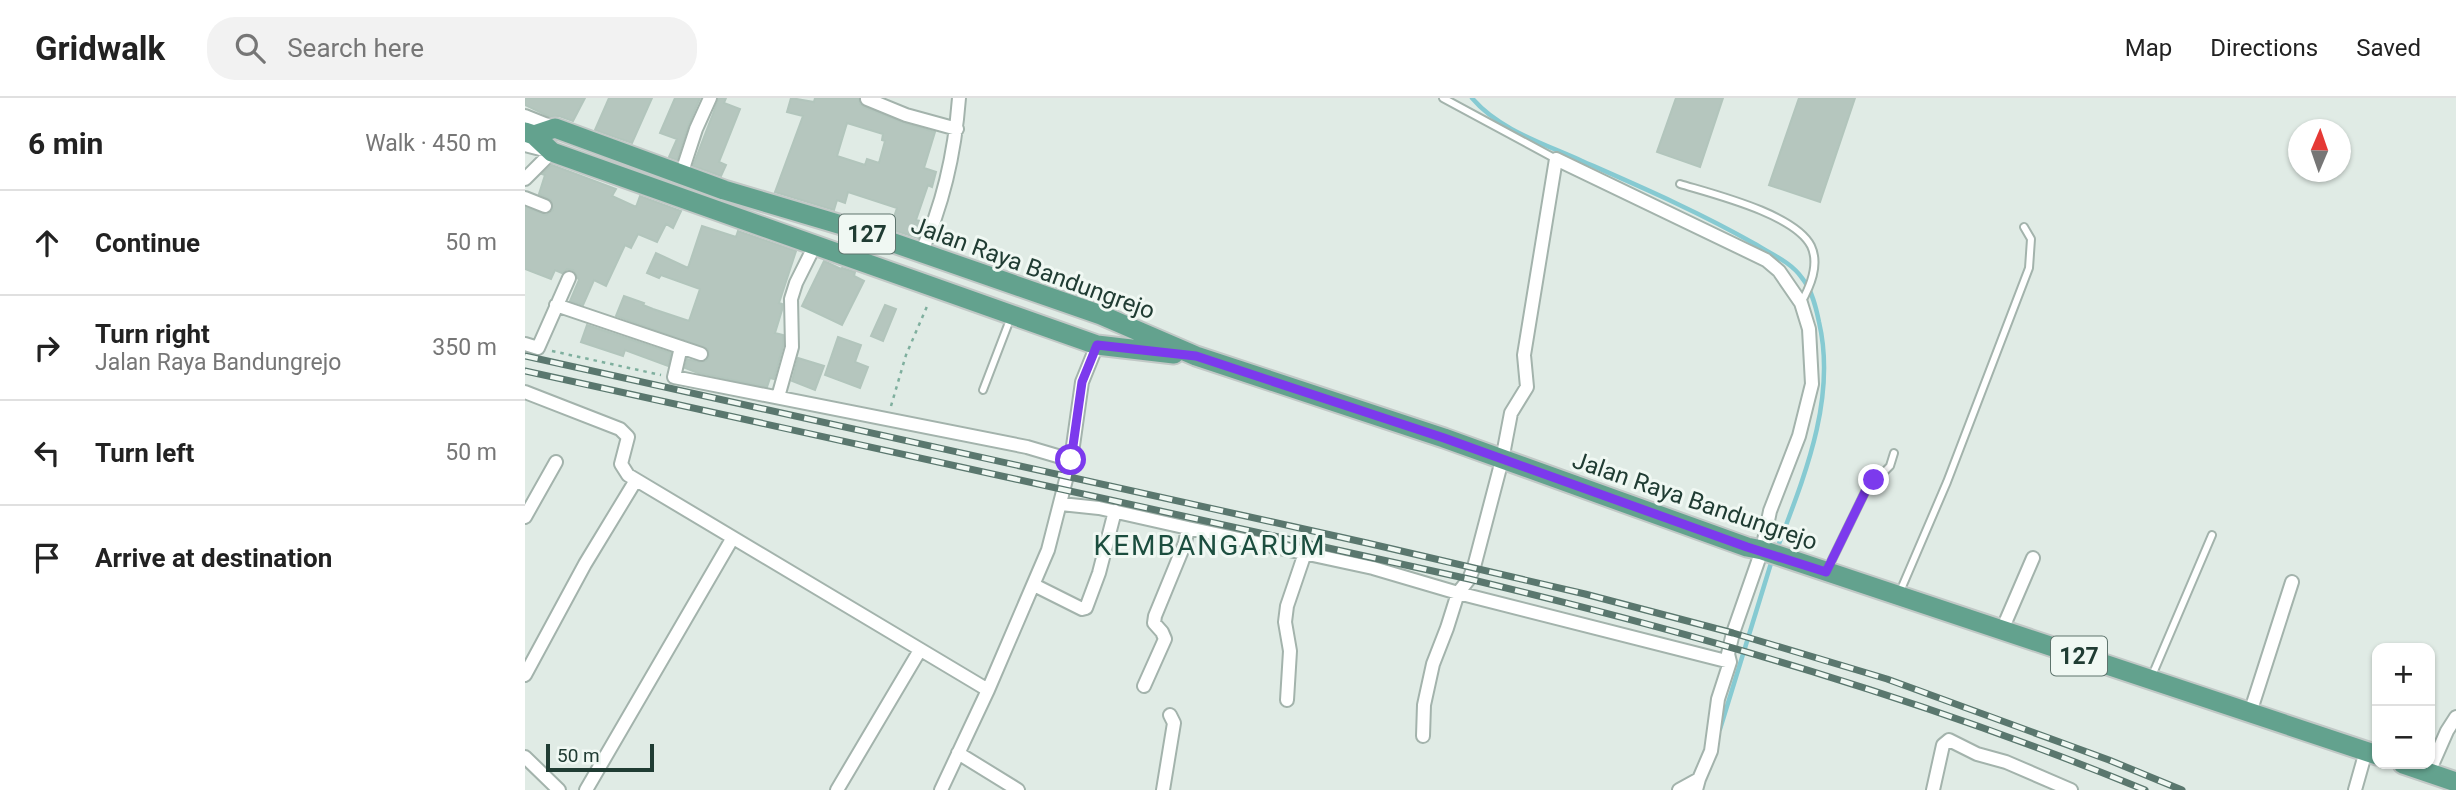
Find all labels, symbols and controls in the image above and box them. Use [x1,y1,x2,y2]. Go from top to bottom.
search box [207,17,697,80]
text: Gridwalk [35,29,165,68]
icon: search [231,29,269,67]
text: Search here [287,33,424,63]
text: Map [2125,34,2172,62]
text: Directions [2210,34,2318,62]
text: Saved [2356,34,2421,62]
north arrow [2288,119,2351,182]
text: 6 min [28,126,103,161]
text: Walk · 450 m [365,130,497,157]
street label: Jalan Raya Bandungrejo [907,211,1159,325]
road number: 127 [839,214,895,253]
icon: ahead [28,224,66,262]
text: Continue [95,228,200,258]
text: 50 m [445,229,497,256]
text: Turn right [95,319,210,349]
icon: right [28,329,66,367]
text: 350 m [432,334,497,361]
text: Jalan Raya Bandungrejo [95,349,341,376]
icon: left [28,434,66,472]
text: Turn left [95,438,194,468]
text: 50 m [445,439,497,466]
route start [1055,444,1086,475]
street label: Jalan Raya Bandungrejo [1569,446,1821,556]
route end [1858,464,1889,495]
district label: KEMBANGARUM [1094,529,1326,562]
icon: arrive [28,539,66,577]
text: Arrive at destination [95,543,332,573]
road number: 127 [2051,636,2107,676]
map controls [2372,643,2435,769]
button: + [2372,643,2435,706]
button: − [2372,706,2435,769]
scale bar [546,741,655,773]
text: 50 m [557,744,600,767]

